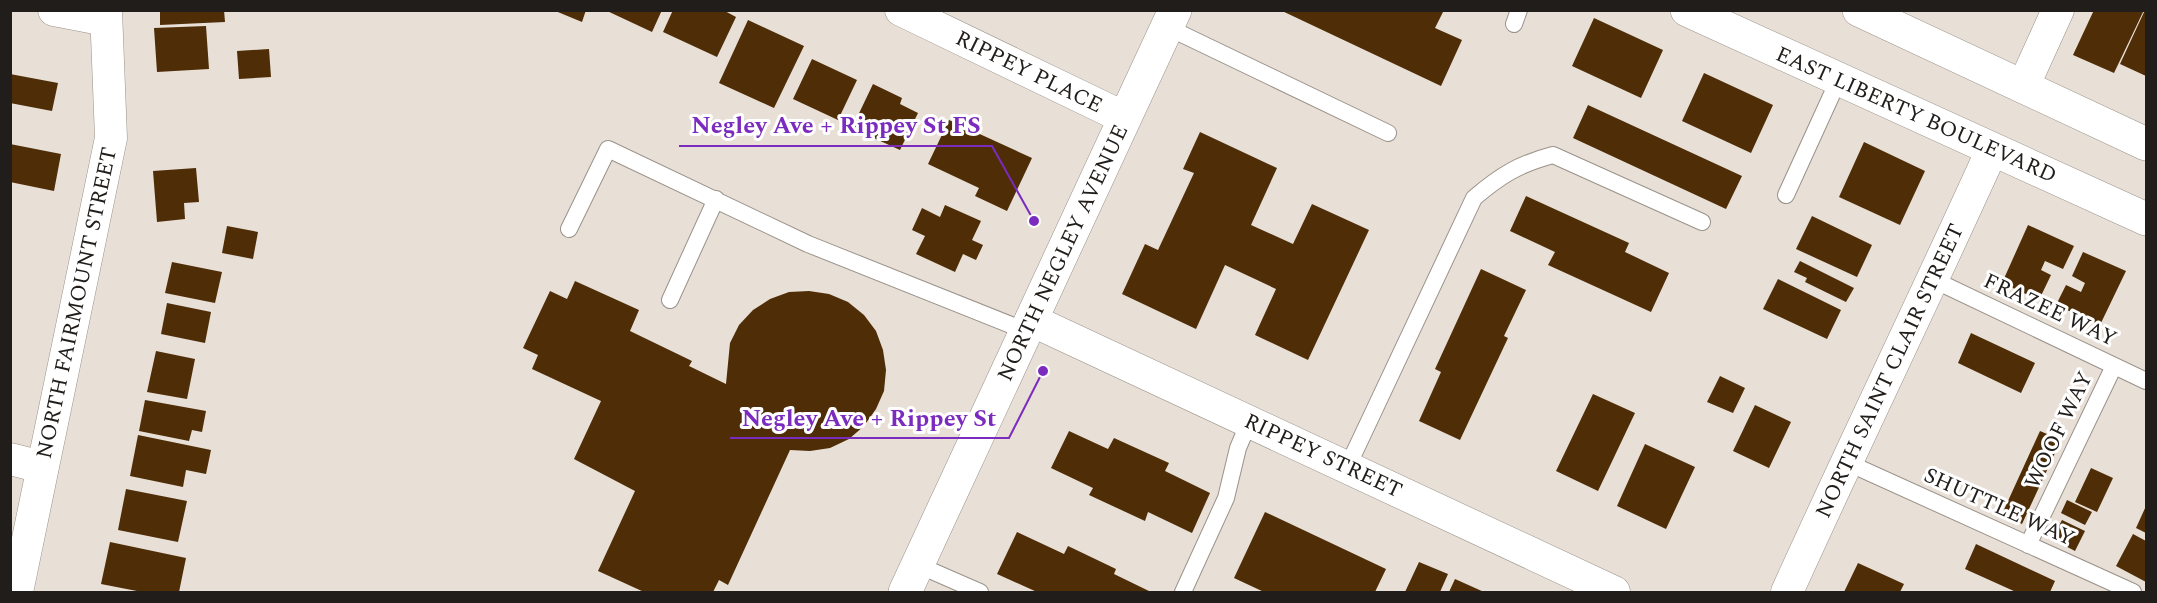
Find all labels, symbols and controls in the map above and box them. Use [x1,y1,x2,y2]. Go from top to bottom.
street label: RIPPEY PLACE [950,22,1108,122]
street label: EAST LIBERTY BOULEVARD [1770,38,2062,192]
callout: Negley Ave + Rippey St FS [679,104,992,146]
text: Negley Ave + Rippey St FS [691,108,981,144]
street label: NORTH NEGLEY AVENUE [989,119,1137,387]
street label: NORTH FAIRMOUNT STREET [28,144,126,462]
street label: NORTH SAINT CLAIR STREET [1807,218,1973,524]
street label: FRAZEE WAY [1978,265,2122,356]
street label: WOOF WAY [2016,365,2102,494]
callout: Negley Ave + Rippey St [730,396,1009,438]
text: Negley Ave + Rippey St [742,401,996,437]
street label: RIPPEY STREET [1238,405,1408,507]
street label: SHUTTLE WAY [1918,459,2080,555]

